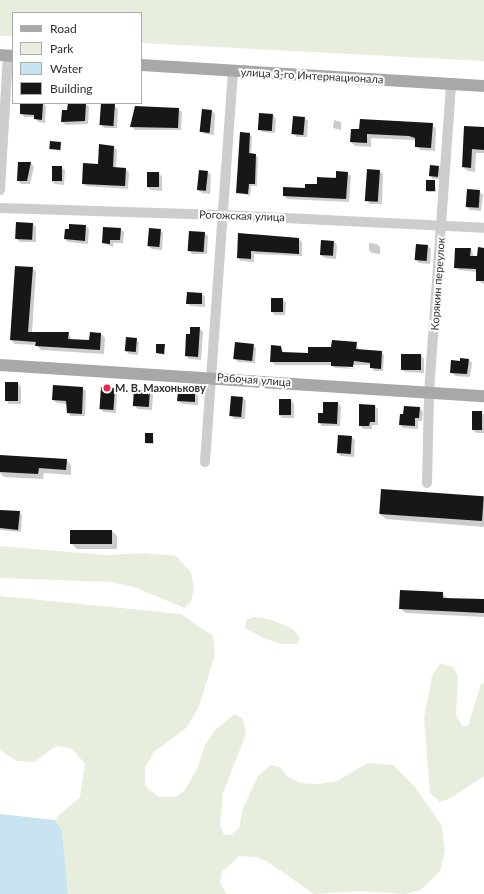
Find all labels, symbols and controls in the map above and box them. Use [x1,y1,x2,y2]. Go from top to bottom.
legend [12,12,142,104]
text: Road [50,21,77,36]
text: Park [50,41,73,56]
text: Water [50,61,83,76]
street label: улица 3-го Интернационала [240,66,384,86]
text: Building [50,81,93,96]
street label: Рогожская улица [199,208,285,224]
street label: Корякин переулок [428,237,448,331]
street label: Рабочая улица [217,371,291,389]
place label: М. В. Махонькову [115,381,206,395]
marker: М. В. Махонькову [102,383,112,393]

